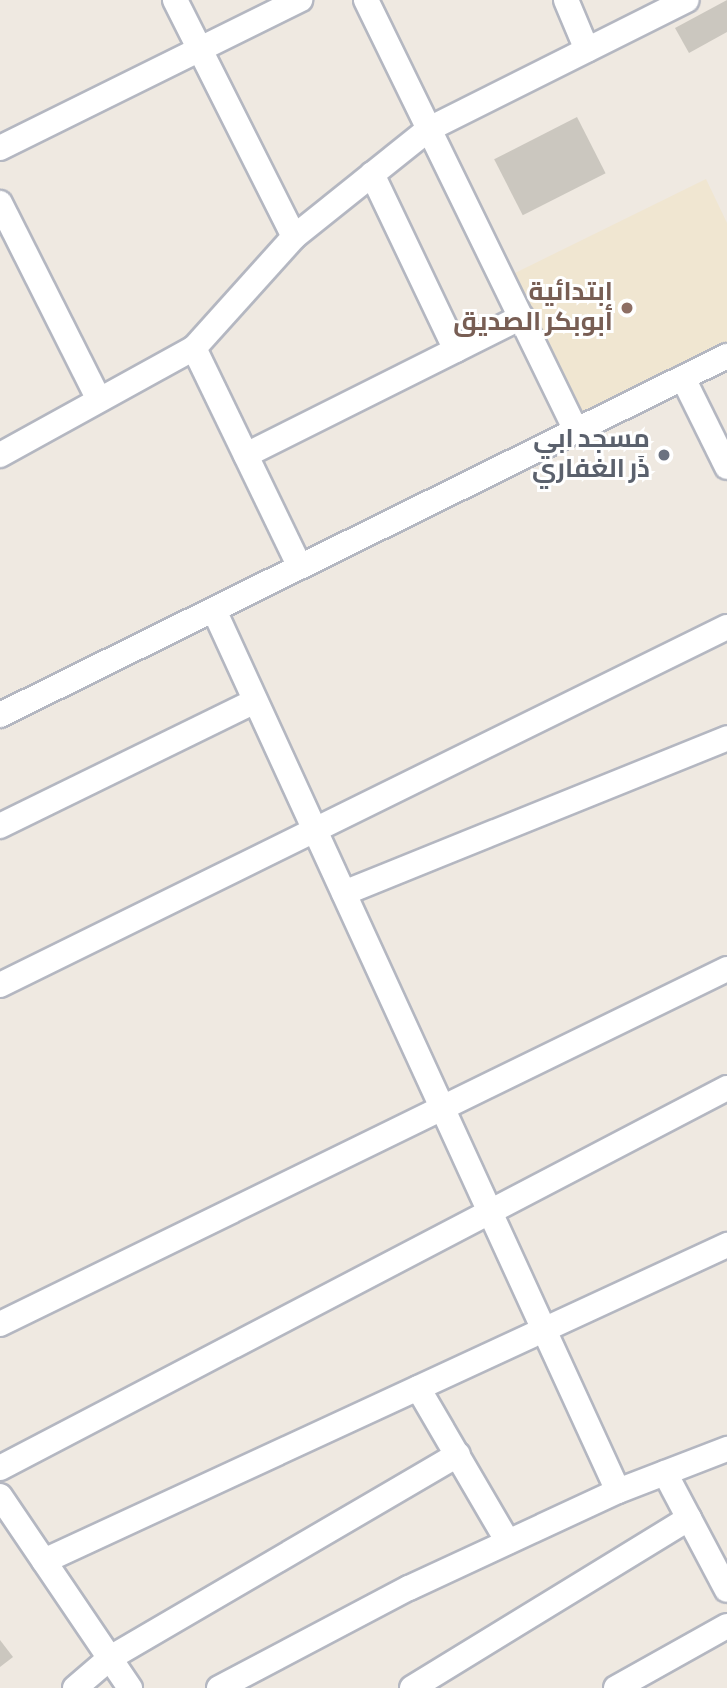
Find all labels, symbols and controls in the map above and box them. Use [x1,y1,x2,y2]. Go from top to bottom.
place label: إبتدائية أبوبكر الصديق [453,277,613,338]
marker: إبتدائية أبوبكر الصديق [619,300,635,316]
place label: مسجد ابي ذَر الغفاري [532,424,650,486]
marker: مسجد ابي ذَر الغفاري [656,447,672,463]

